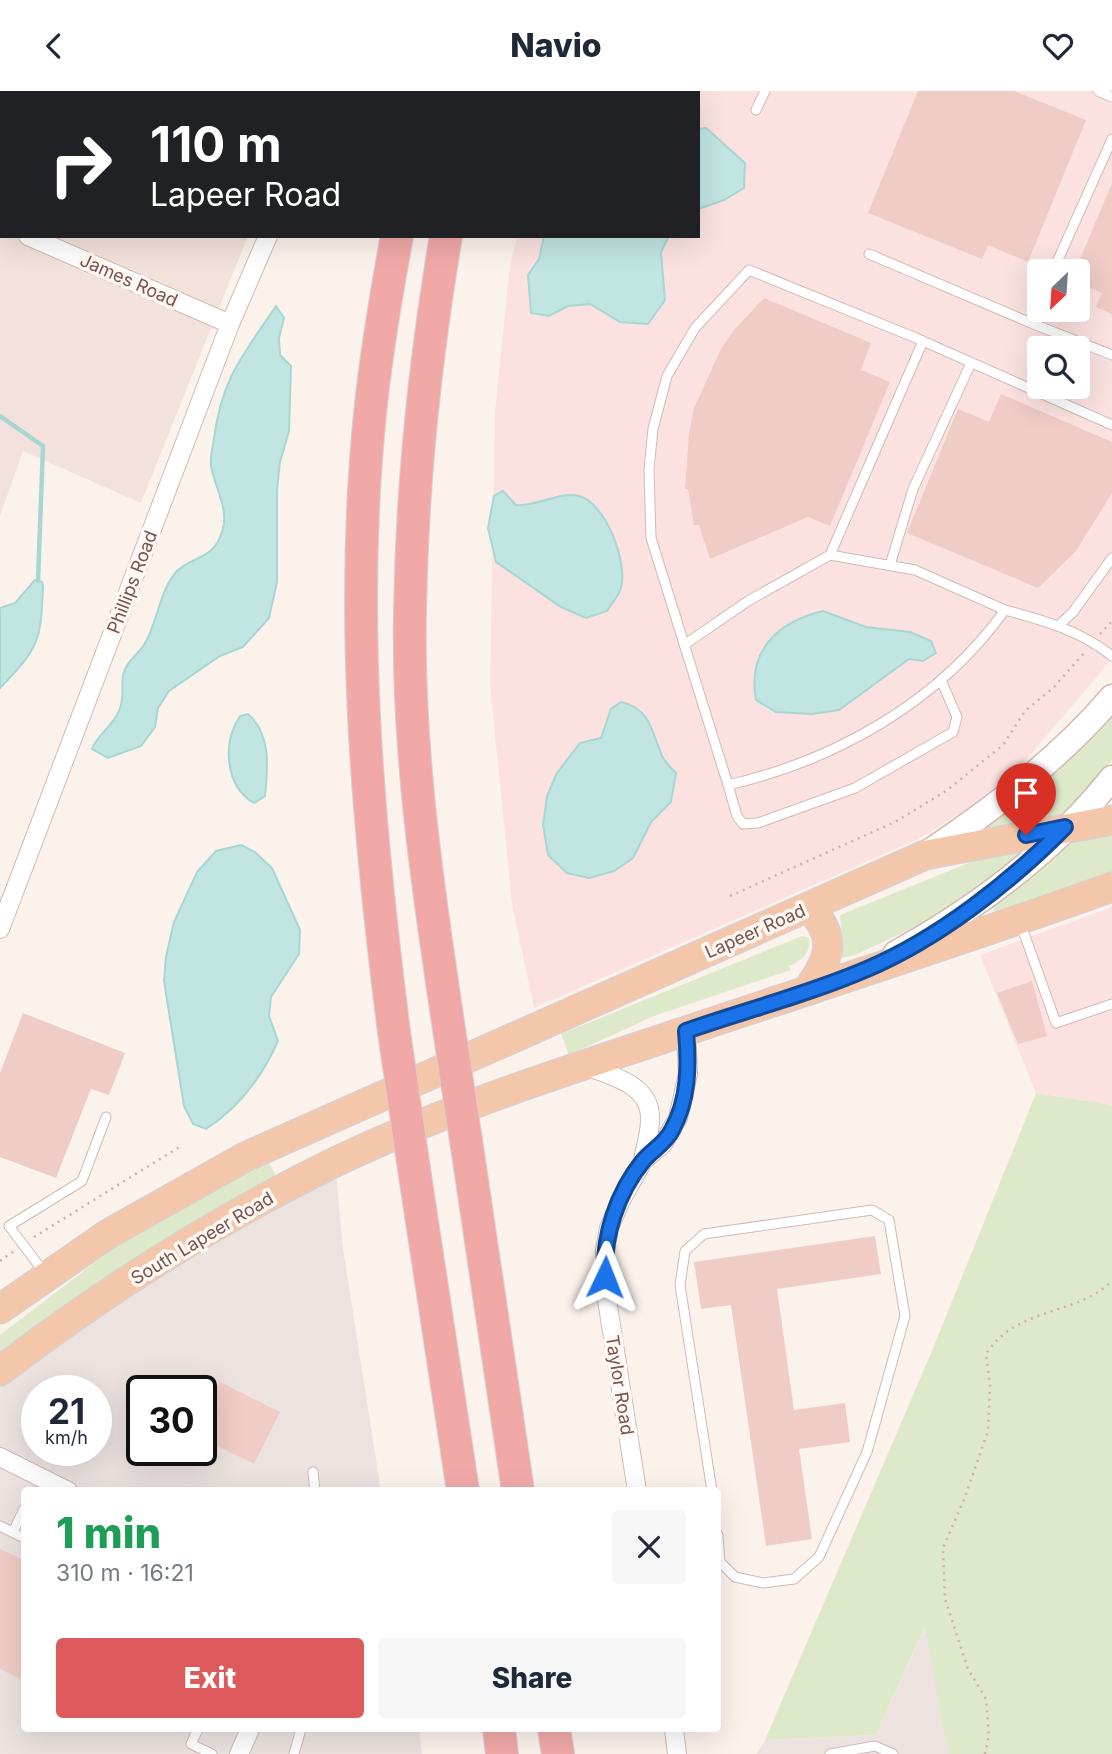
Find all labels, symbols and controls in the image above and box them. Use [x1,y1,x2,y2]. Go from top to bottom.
text: Navio [510,26,602,65]
icon: back [35,27,73,65]
icon: heart [1039,27,1077,65]
text: 110 m [150,115,282,174]
icon: right [35,119,126,210]
text: Lapeer Road [150,175,341,214]
street label: James Road [77,249,181,311]
north arrow [1027,259,1090,322]
map controls [1027,259,1090,399]
button: search [1027,336,1090,399]
street label: Phillips Road [103,528,161,636]
pin [996,763,1056,835]
icon: arrive [1007,774,1045,812]
street label: Lapeer Road [702,900,808,962]
street label: South Lapeer Road [127,1187,277,1289]
position arrow [568,1240,642,1314]
street label: Taylor Road [602,1334,638,1436]
speed limit sign: 30 [126,1375,217,1466]
text: 21 [48,1390,85,1432]
text: km/h [45,1427,88,1448]
text: 1 min [56,1507,161,1558]
button: close [612,1510,686,1584]
text: 310 m · 16:21 [56,1559,194,1587]
button: Exit [56,1638,364,1718]
button: Share [378,1638,686,1718]

